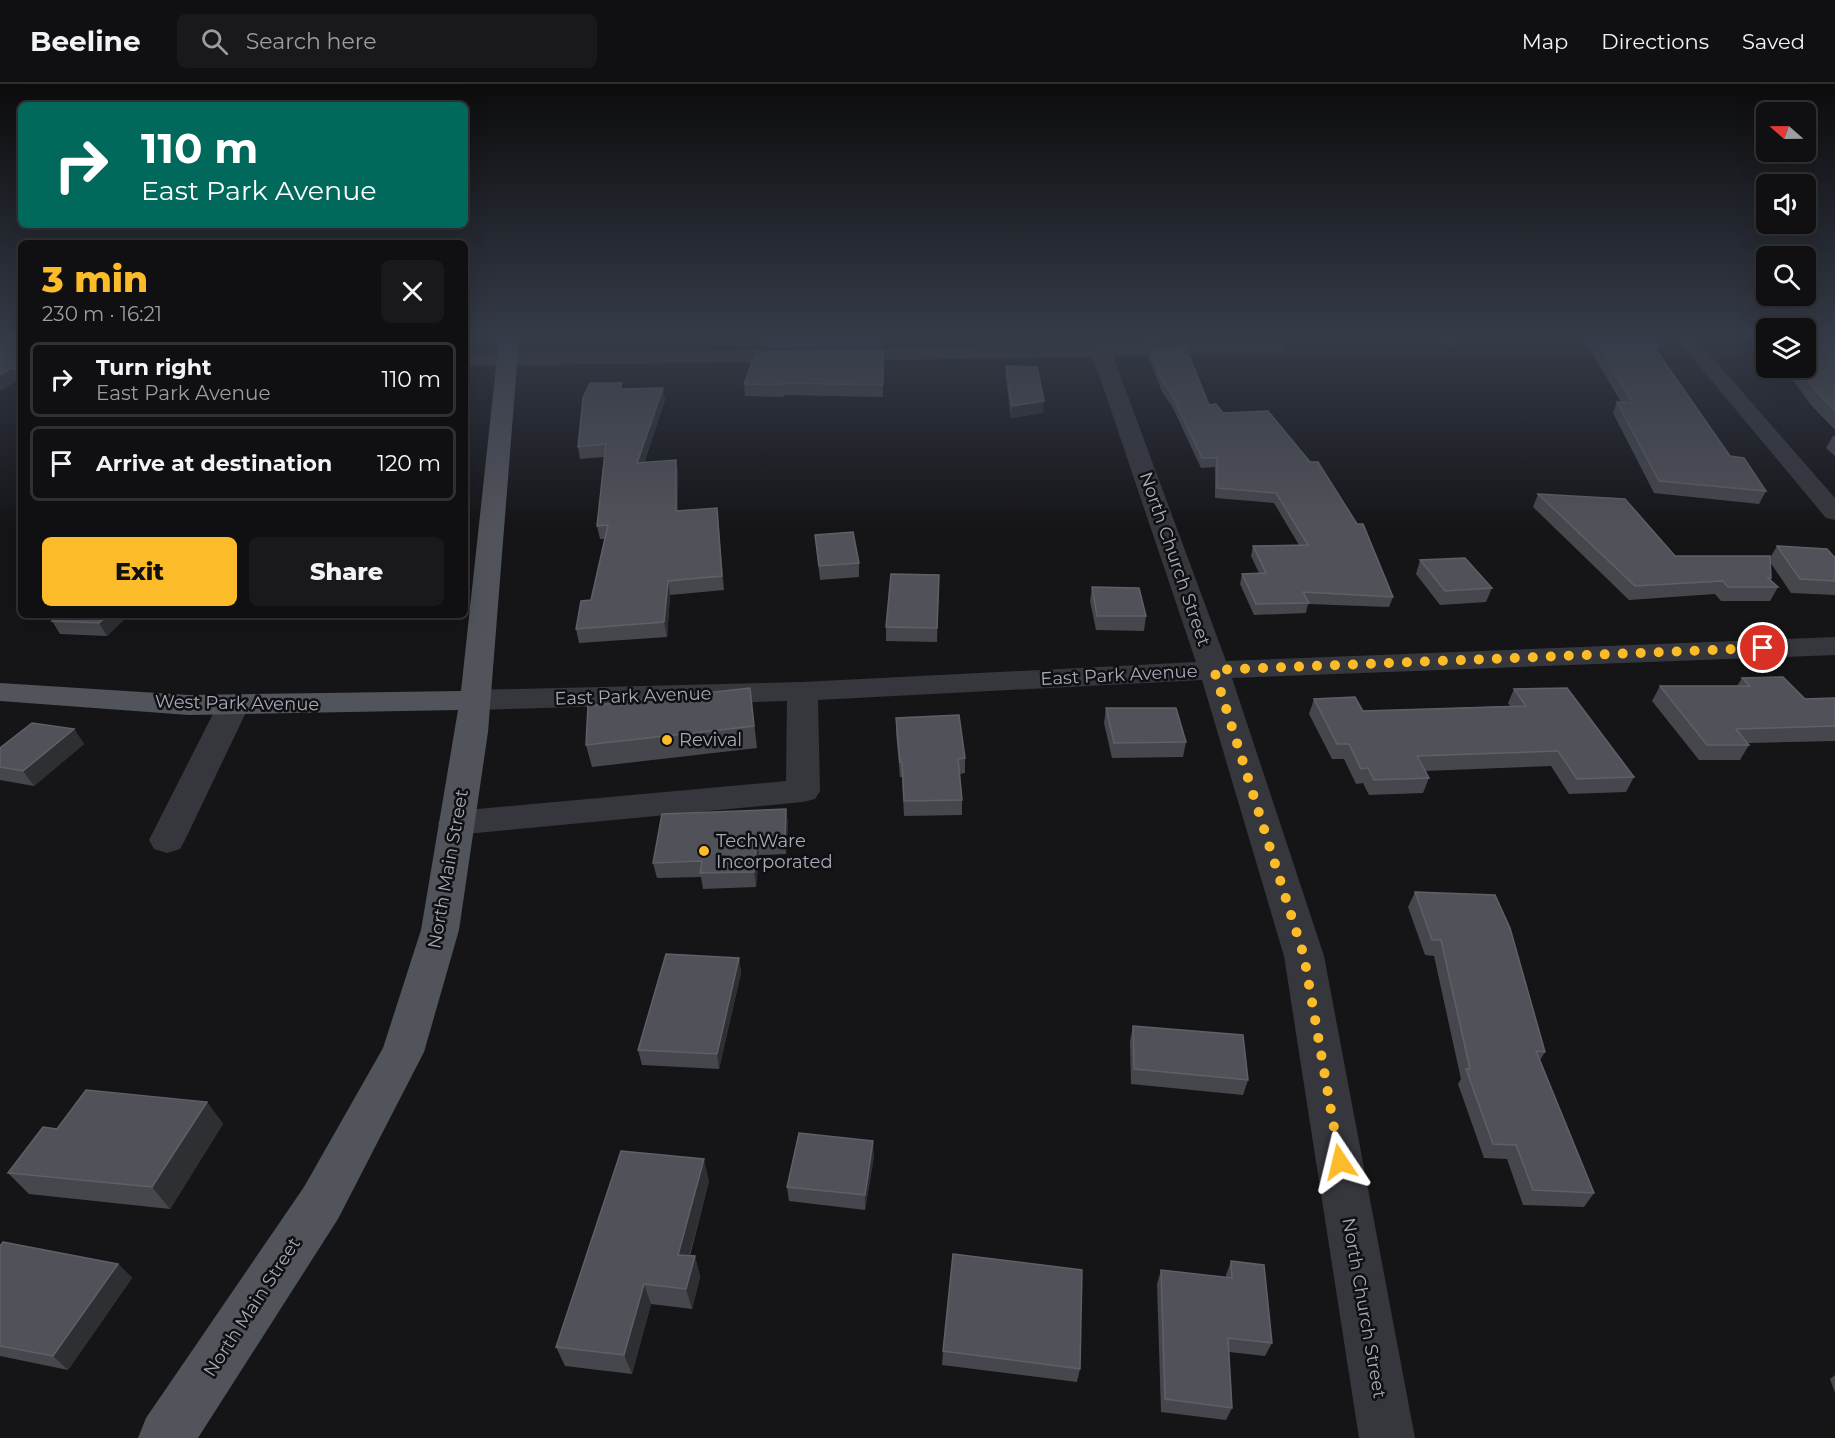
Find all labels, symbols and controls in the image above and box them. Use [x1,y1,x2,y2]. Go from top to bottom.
search box [177,14,597,68]
text: Beeline [30,24,141,58]
icon: search [198,25,231,58]
text: Search here [246,28,377,55]
text: Map [1522,29,1568,54]
text: Directions [1601,29,1709,54]
text: Saved [1742,29,1805,54]
north arrow [1756,102,1816,162]
map controls [1756,102,1816,378]
text: 110 m [141,122,258,174]
icon: right [42,126,120,204]
text: East Park Avenue [141,174,377,207]
button: sound [1756,174,1816,234]
button: search [1756,246,1816,306]
text: 3 min [42,257,148,301]
button: close [381,260,444,323]
text: 230 m · 16:21 [42,302,162,326]
button: layers [1756,318,1816,378]
text: Turn right [96,354,211,381]
icon: right [45,363,78,396]
text: 110 m [381,366,441,393]
text: East Park Avenue [96,381,271,405]
icon: arrive [45,447,78,480]
text: Arrive at destination [96,450,332,477]
text: 120 m [377,450,441,477]
street label: North Church Street [1135,469,1215,649]
button: Exit [42,537,237,606]
button: Share [249,537,444,606]
pin [1737,622,1788,673]
icon: arrive [1746,631,1779,664]
street label: East Park Avenue [1040,660,1198,690]
street label: East Park Avenue [554,682,712,710]
street label: West Park Avenue [155,691,320,715]
place label: Revival [679,729,742,751]
marker: Revival [660,733,674,747]
street label: North Main Street [423,788,473,950]
place label: TechWare Incorporated [716,830,833,873]
marker: TechWare Incorporated [697,844,711,858]
position arrow [1308,1130,1372,1194]
street label: North Church Street [1337,1216,1391,1400]
street label: North Main Street [199,1233,305,1381]

